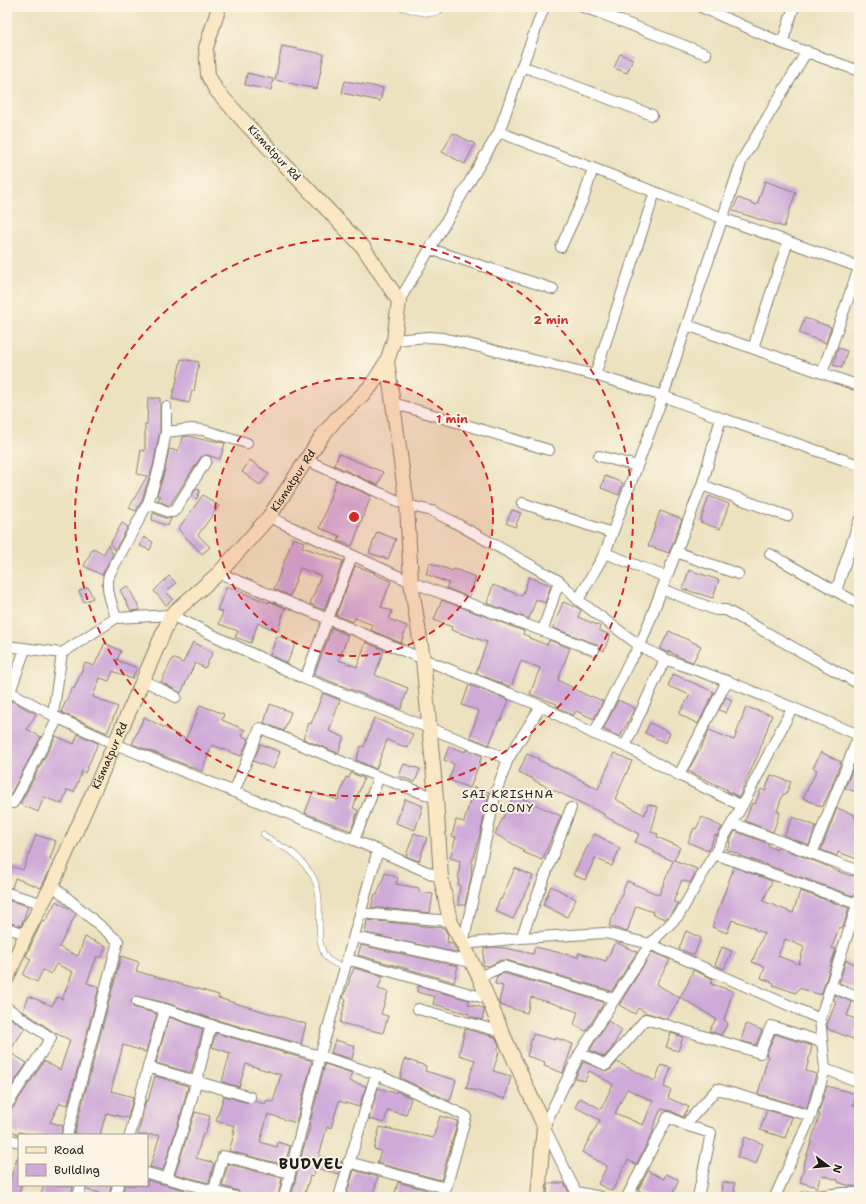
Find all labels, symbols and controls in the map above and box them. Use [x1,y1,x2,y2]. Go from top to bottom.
street label: Kismatpur Rd [244,122,304,184]
text: 2 min [534,312,569,328]
text: 1 min [436,411,468,427]
street label: Kismatpur Rd [267,446,319,515]
centre of rings [347,510,361,524]
street label: Kismatpur Rd [88,720,131,791]
district label: SAI KRISHNA COLONY [462,786,554,816]
legend [18,1134,148,1186]
text: Road [54,1142,85,1158]
north arrow [808,1146,848,1186]
district label: BUDVEL [279,1154,343,1174]
text: Building [54,1162,100,1178]
text: N [829,1162,846,1175]

